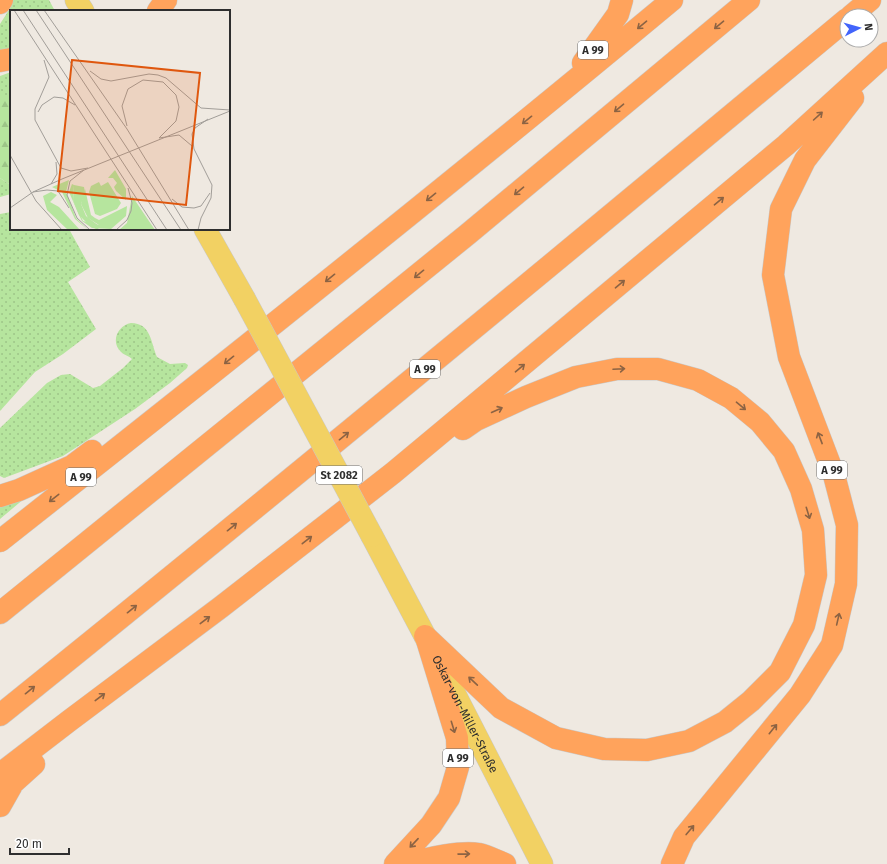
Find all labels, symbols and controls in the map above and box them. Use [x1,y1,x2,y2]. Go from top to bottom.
north arrow [839,8,879,48]
inset map [10,10,230,230]
one-way arrow [637,20,647,29]
one-way arrow [714,20,725,29]
text: N [862,23,875,31]
road number: A 99 [578,41,608,59]
one-way arrow [614,104,625,113]
one-way arrow [813,111,823,120]
one-way arrow [522,115,532,124]
one-way arrow [514,187,525,196]
one-way arrow [426,192,437,201]
one-way arrow [714,196,725,205]
one-way arrow [413,269,424,278]
one-way arrow [325,274,335,283]
one-way arrow [614,280,625,289]
one-way arrow [223,355,234,364]
road number: A 99 [410,360,440,378]
one-way arrow [515,363,525,372]
one-way arrow [612,366,625,373]
one-way arrow [735,401,746,410]
one-way arrow [490,406,502,413]
one-way arrow [339,431,349,440]
one-way arrow [815,433,823,445]
road number: A 99 [817,461,847,479]
road number: St 2082 [316,466,362,484]
road number: A 99 [66,468,96,486]
one-way arrow [49,494,60,503]
one-way arrow [805,507,812,520]
one-way arrow [227,522,238,531]
one-way arrow [302,535,313,544]
one-way arrow [126,604,137,613]
one-way arrow [835,613,842,626]
one-way arrow [199,616,210,624]
street label: Oskar-von-Miller-Straße [429,653,501,775]
one-way arrow [468,676,478,686]
one-way arrow [25,686,36,695]
one-way arrow [95,693,106,701]
one-way arrow [450,720,457,733]
one-way arrow [768,724,777,735]
road number: A 99 [443,749,473,767]
one-way arrow [686,825,695,835]
scale bar [10,830,69,856]
text: 20 m [16,837,42,851]
one-way arrow [410,838,419,849]
one-way arrow [457,850,470,858]

